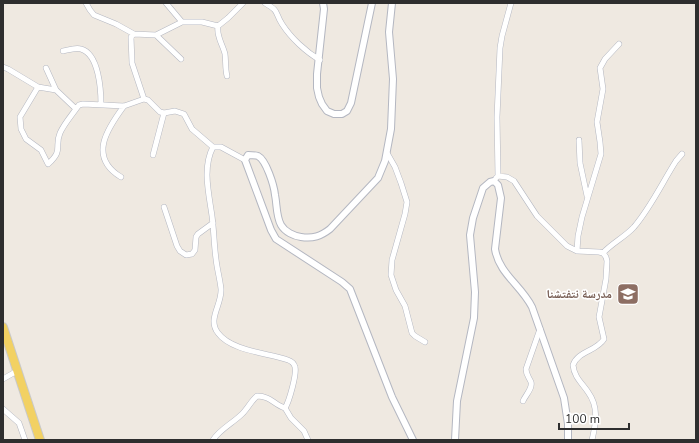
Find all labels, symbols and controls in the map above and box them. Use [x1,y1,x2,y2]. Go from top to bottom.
school or university icon: مدرسة نتفتشنا [615,281,641,307]
place label: مدرسة نتفتشنا [547,286,612,302]
scale bar [559,405,629,431]
text: 100 m [565,411,600,427]

